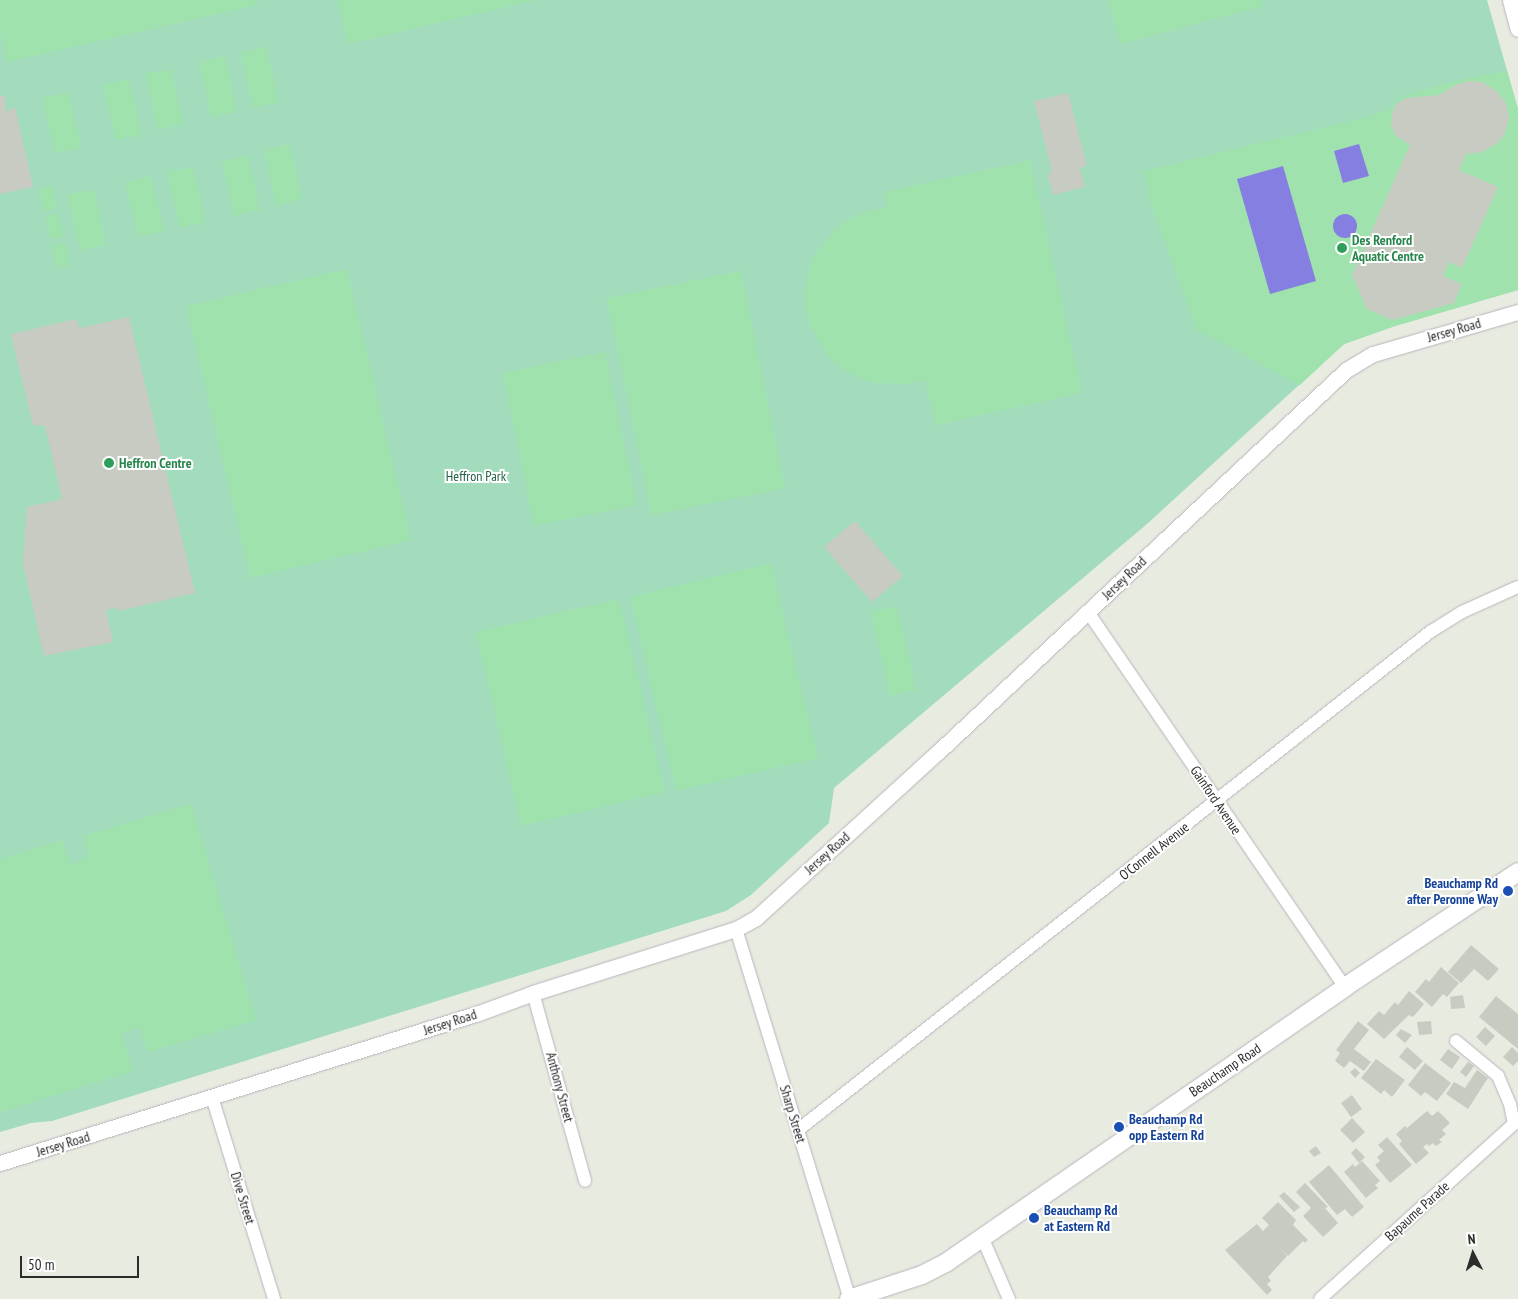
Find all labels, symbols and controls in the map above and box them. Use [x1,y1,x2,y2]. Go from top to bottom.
place label: Des Renford Aquatic Centre [1352,232,1424,264]
marker: Des Renford Aquatic Centre [1336,242,1348,254]
street label: Jersey Road [1425,314,1483,346]
place label: Heffron Centre [119,455,192,471]
marker: Heffron Centre [103,457,115,469]
park label: Heffron Park [446,468,506,484]
street label: Jersey Road [1098,553,1150,603]
street label: Gainford Avenue [1187,762,1245,838]
street label: O'Connell Avenue [1116,818,1192,884]
street label: Jersey Road [801,828,853,878]
place label: Beauchamp Rd after Peronne Way [1407,875,1498,908]
marker: Beauchamp Rd after Peronne Way [1502,885,1514,897]
street label: Jersey Road [421,1005,479,1039]
street label: Beauchamp Road [1186,1040,1264,1100]
street label: Anthony Street [543,1050,577,1124]
street label: Sharp Street [776,1083,810,1145]
place label: Beauchamp Rd opp Eastern Rd [1129,1111,1204,1144]
marker: Beauchamp Rd opp Eastern Rd [1113,1121,1125,1133]
street label: Jersey Road [34,1128,92,1160]
street label: Dive Street [227,1170,259,1226]
street label: Bapaume Parade [1381,1178,1453,1244]
place label: Beauchamp Rd at Eastern Rd [1044,1202,1118,1234]
marker: Beauchamp Rd at Eastern Rd [1028,1212,1040,1224]
north arrow [1448,1229,1498,1279]
text: N [1467,1230,1476,1248]
scale bar [22,1246,141,1278]
text: 50 m [28,1255,54,1274]

